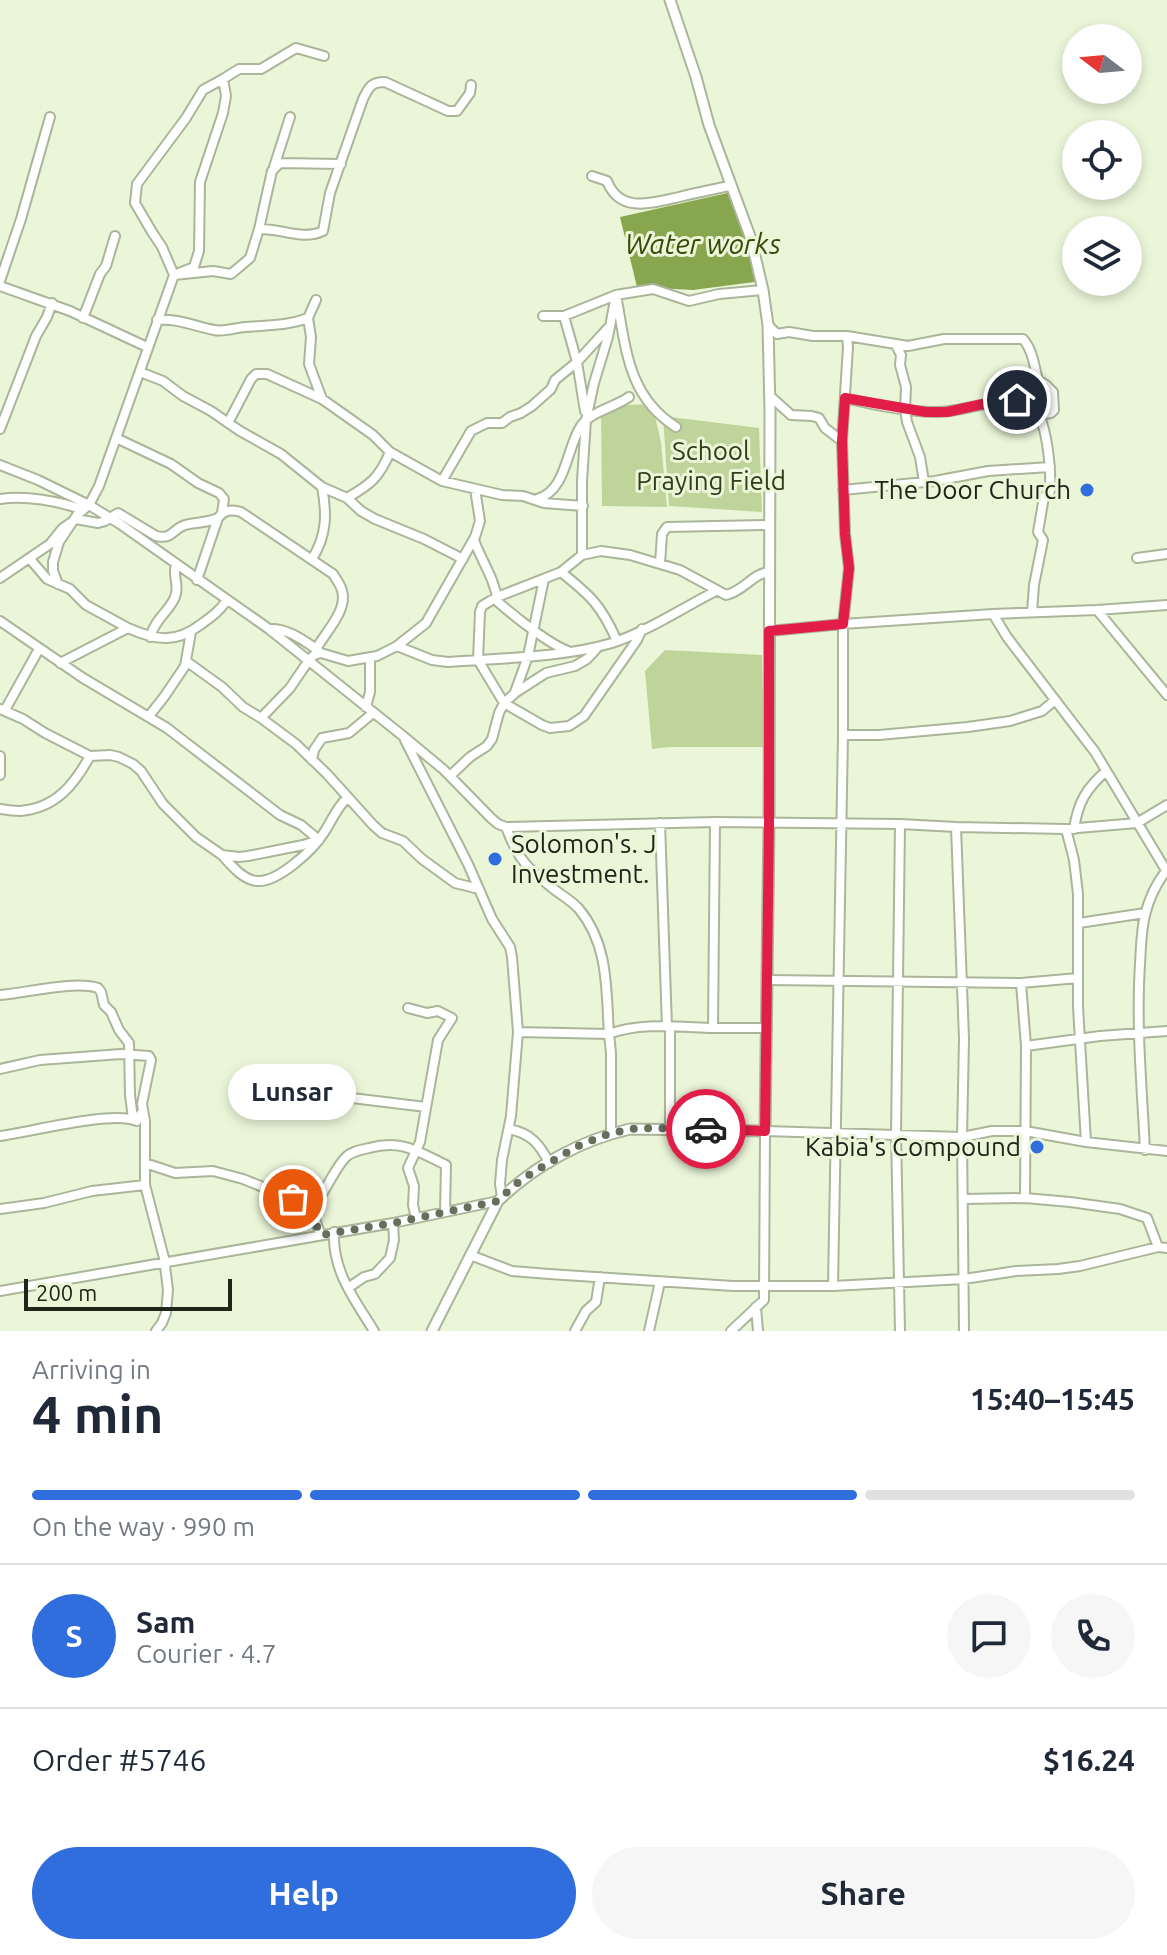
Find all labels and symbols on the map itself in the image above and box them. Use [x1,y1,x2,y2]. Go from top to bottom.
north arrow [1062,24,1142,104]
water label: Water works [625,228,781,259]
pin [983,366,1051,434]
park label: School Praying Field [636,436,786,495]
place label: The Door Church [874,475,1071,504]
marker: The Door Church [1078,481,1096,499]
place label: Solomon's. J Investment. [511,829,657,888]
marker: Solomon's. J Investment. [486,850,504,868]
callout: Lunsar [229,1063,357,1119]
courier [666,1089,746,1169]
place label: Kabia's Compound [805,1132,1021,1161]
marker: Kabia's Compound [1028,1138,1046,1156]
pin [259,1165,327,1233]
scale bar [24,1275,232,1311]

